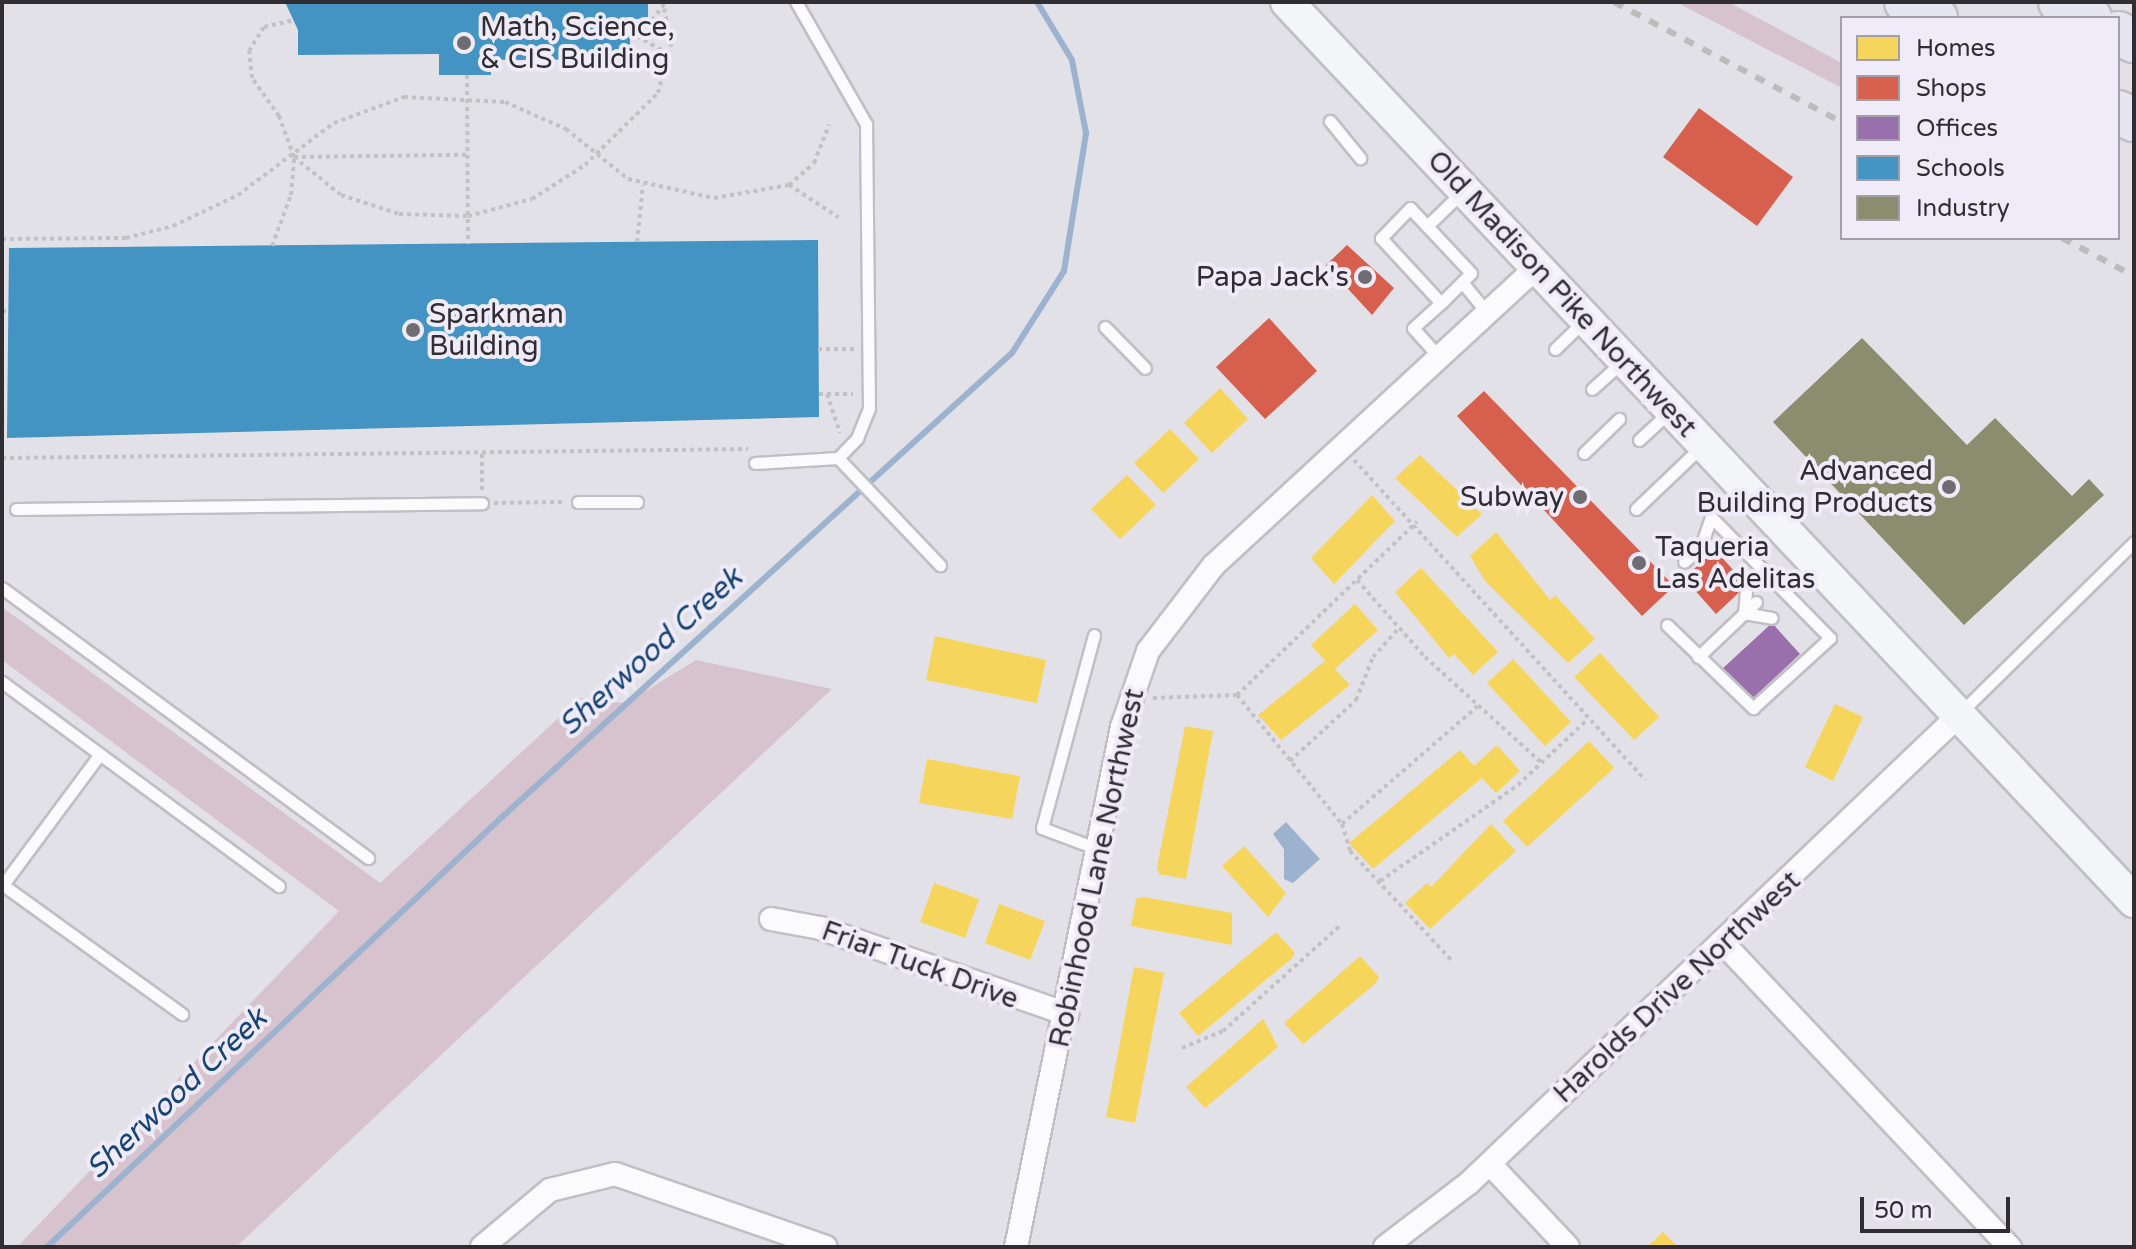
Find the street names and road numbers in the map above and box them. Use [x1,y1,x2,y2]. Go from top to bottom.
street label: Old Madison Pike Northwest [1420,144,1704,444]
street label: Robinhood Lane Northwest [1043,686,1151,1050]
street label: Harolds Drive Northwest [1547,864,1807,1110]
street label: Friar Tuck Drive [817,914,1023,1016]

